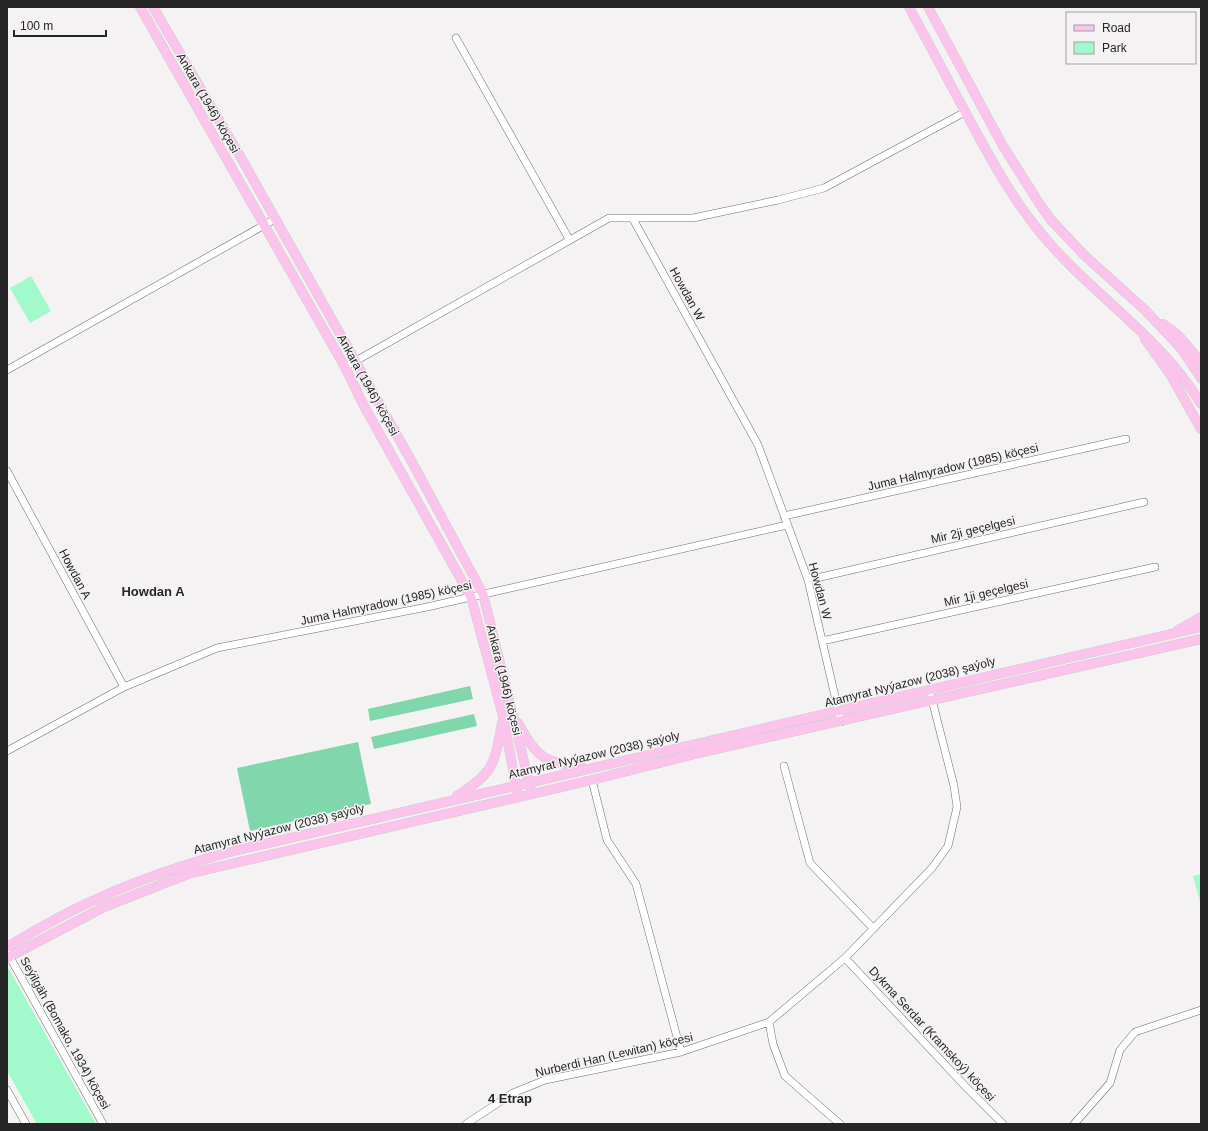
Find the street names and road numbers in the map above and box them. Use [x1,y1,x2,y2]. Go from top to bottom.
street label: Ankara (1946) köçesi [174,50,242,156]
street label: Howdan W [667,265,708,324]
street label: Ankara (1946) köçesi [334,332,402,438]
street label: Juma Halmyradow (1985) köçesi [866,441,1040,493]
street label: Mir 2ji geçelgesi [930,514,1016,546]
street label: Howdan A [56,547,94,601]
street label: Howdan W [806,561,835,622]
street label: Mir 1ji geçelgesi [943,577,1029,609]
street label: Juma Halmyradow (1985) köçesi [299,578,473,628]
street label: Ankara (1946) köçesi [483,623,525,737]
street label: Atamyrat Nyýazow (2038) şaýoly [823,654,997,710]
street label: Atamyrat Nyýazow (2038) şaýoly [507,728,681,782]
street label: Atamyrat Nyýazow (2038) şaýoly [192,801,366,857]
street label: Seýilgäh (Bomako, 1934) köçesi [17,954,113,1112]
street label: Dykma Serdar (Kramskoý) köçesi [866,964,998,1104]
street label: Nurberdi Han (Lewitan) köçesi [534,1030,694,1080]

